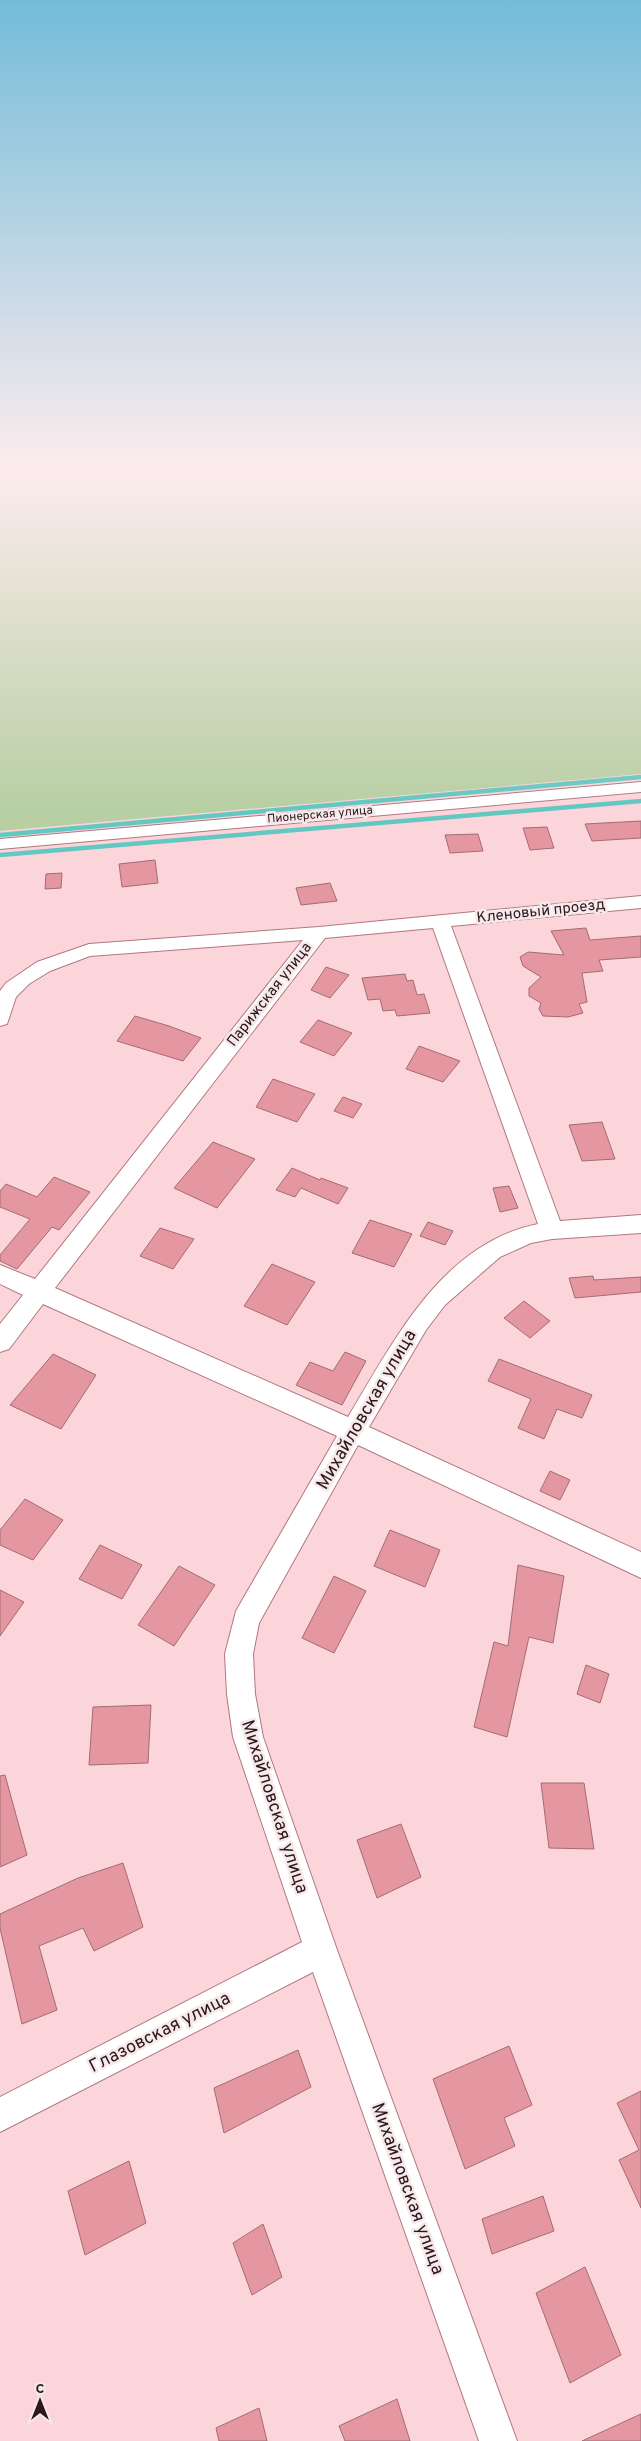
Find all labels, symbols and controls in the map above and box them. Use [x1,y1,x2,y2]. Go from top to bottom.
street label: Пионерская улица [267,802,373,828]
street label: Кленовый проезд [476,896,606,928]
street label: Парижская улица [223,939,317,1051]
street label: Михайловская улица [312,1326,422,1494]
street label: Михайловская улица [235,1717,313,1897]
street label: Глазовская улица [85,1987,235,2079]
street label: Михайловская улица [365,2100,449,2278]
north arrow [15,2376,65,2426]
text: С [36,2381,45,2398]

